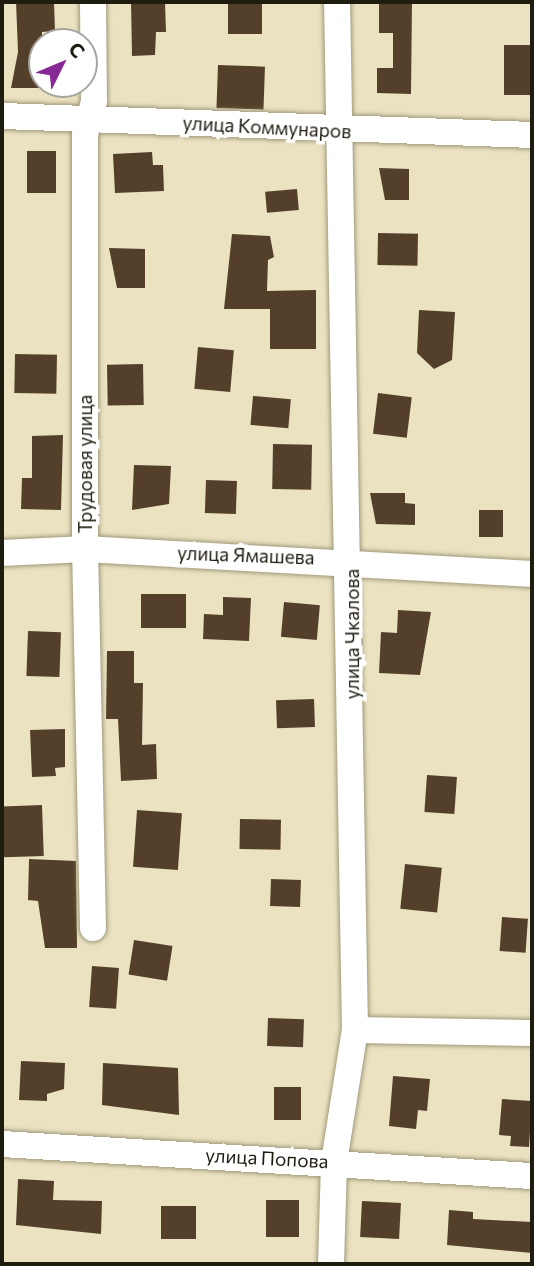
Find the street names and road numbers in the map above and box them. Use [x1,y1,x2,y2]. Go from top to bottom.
street label: улица Коммунаров [182,111,352,143]
street label: Трудовая улица [74,395,96,533]
street label: улица Ямашева [177,541,315,569]
street label: улица Чкалова [341,569,363,699]
street label: улица Попова [205,1143,329,1173]

